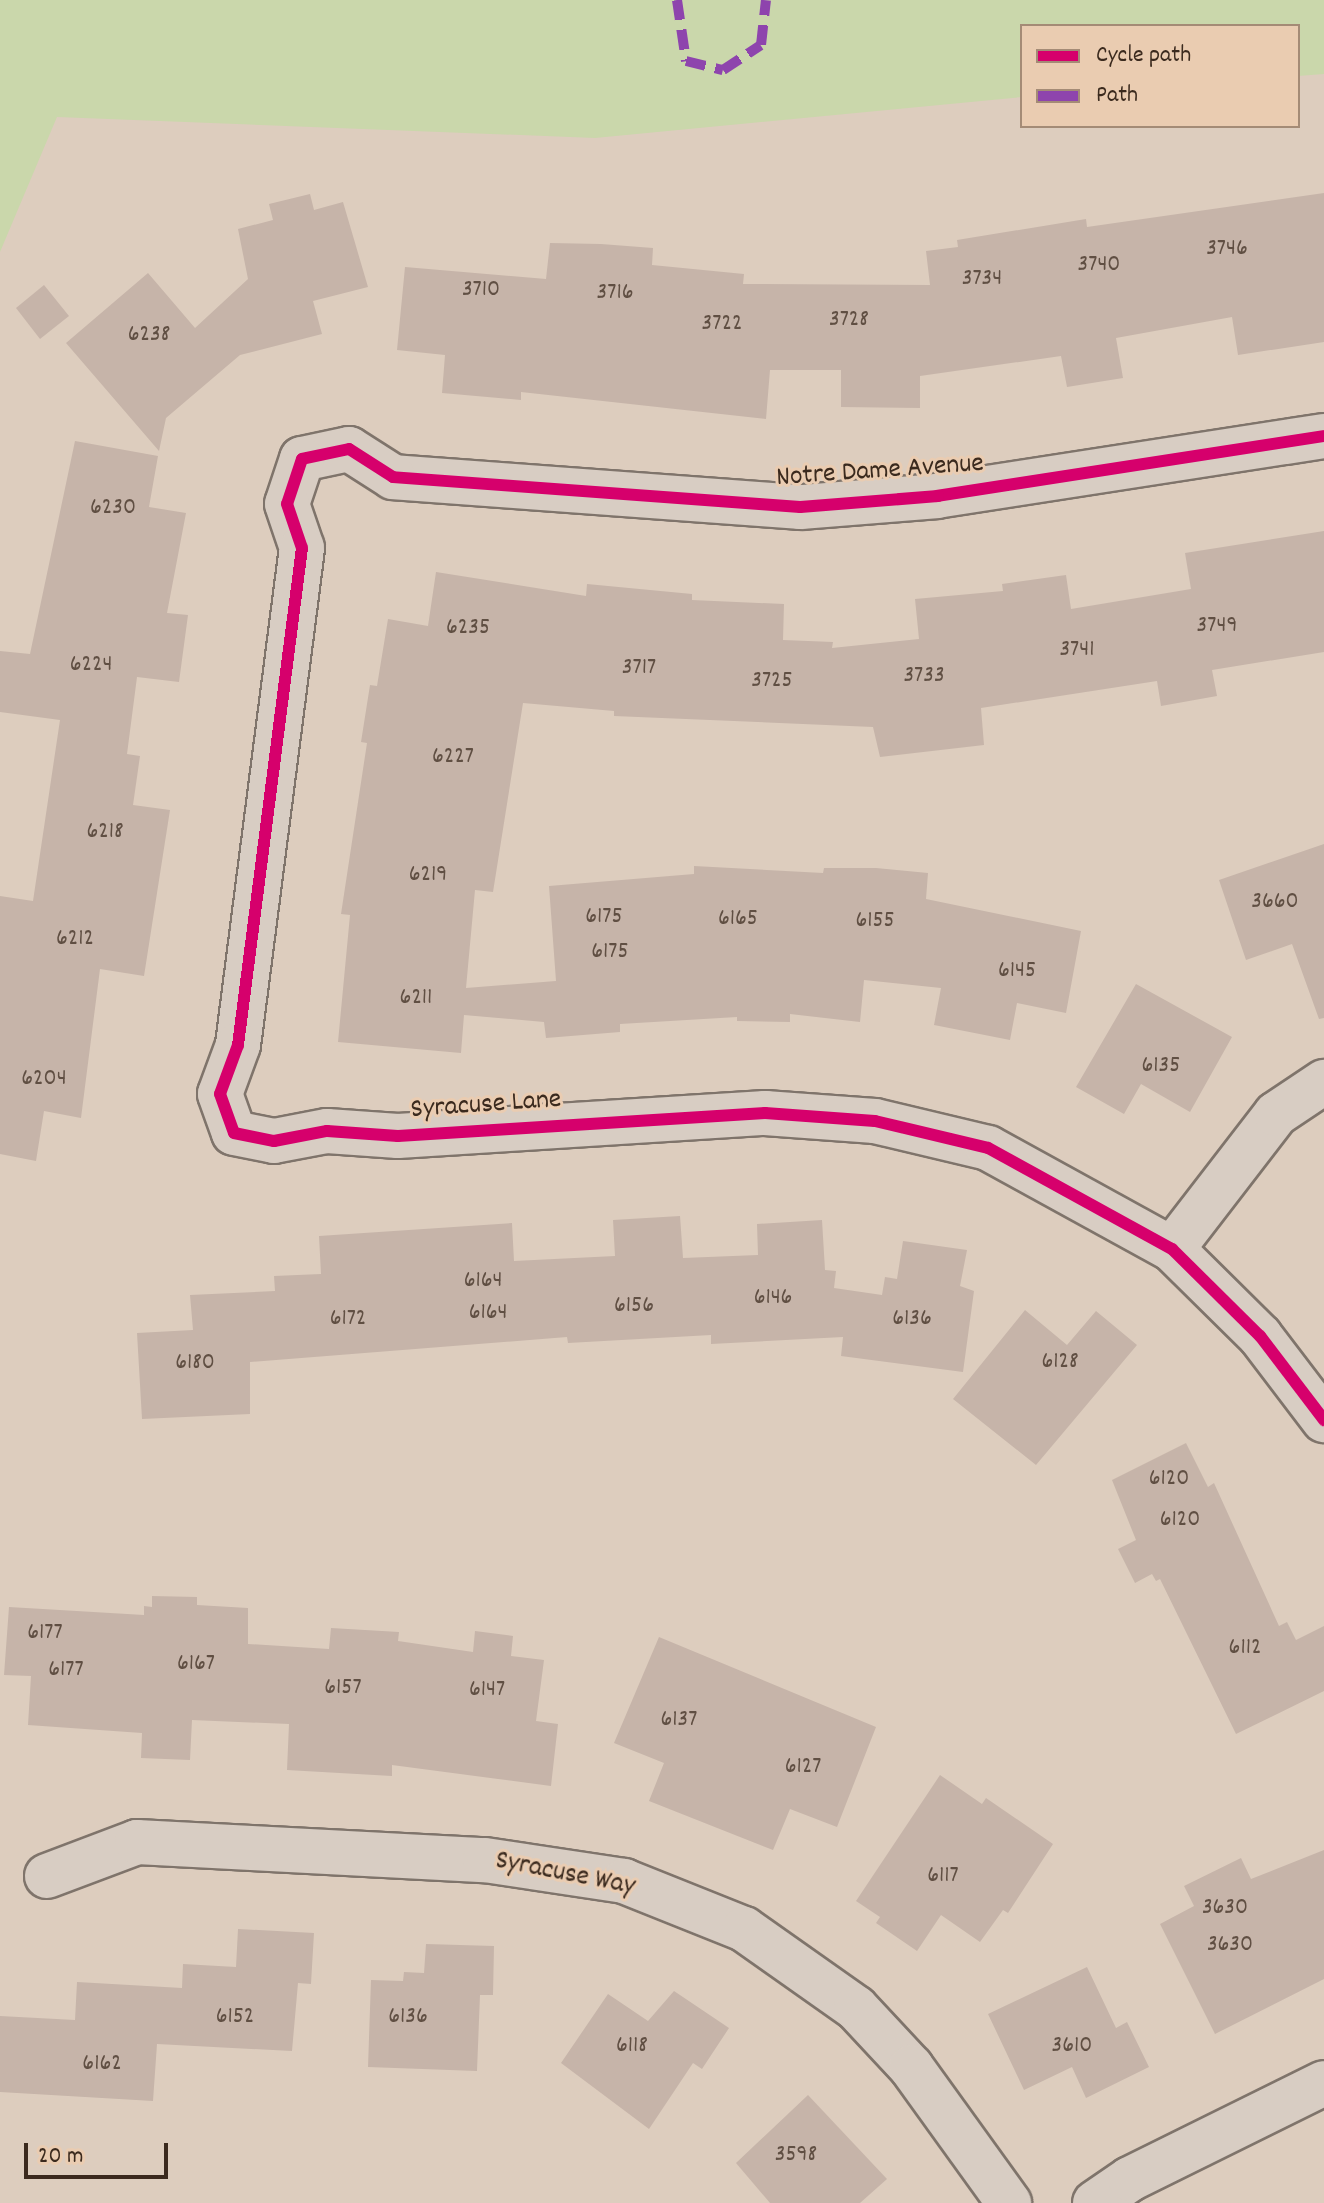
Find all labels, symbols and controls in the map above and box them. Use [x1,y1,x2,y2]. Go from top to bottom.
legend [1020,24,1300,128]
text: Cycle path [1096,39,1191,73]
text: Path [1096,79,1138,113]
house number: 3746 [1206,236,1248,264]
house number: 3740 [1078,252,1120,280]
house number: 3734 [962,266,1002,294]
house number: 3710 [462,277,500,305]
house number: 3716 [597,280,633,308]
house number: 3728 [829,307,869,335]
house number: 3722 [702,311,742,339]
house number: 6238 [128,322,170,350]
street label: Notre Dame Avenue [775,448,985,496]
house number: 6230 [90,495,136,523]
house number: 3749 [1197,613,1237,641]
house number: 6235 [446,615,490,643]
house number: 3741 [1059,637,1095,665]
house number: 6224 [70,652,112,680]
house number: 3717 [622,655,656,683]
house number: 3733 [903,663,945,691]
house number: 3725 [751,668,793,696]
house number: 6227 [432,744,474,772]
house number: 6218 [86,819,124,847]
house number: 6219 [409,862,447,890]
house number: 3660 [1251,889,1299,917]
house number: 6175 [585,904,623,932]
house number: 6165 [718,906,758,934]
house number: 6155 [855,908,895,936]
house number: 6212 [56,926,94,954]
house number: 6175 [591,939,629,967]
house number: 6145 [998,958,1036,986]
house number: 6211 [400,985,432,1013]
house number: 6135 [1142,1053,1180,1081]
house number: 6204 [21,1066,67,1094]
street label: Syracuse Lane [410,1084,562,1128]
house number: 6164 [464,1268,502,1296]
house number: 6146 [754,1285,792,1313]
house number: 6156 [614,1293,654,1321]
house number: 6164 [469,1300,507,1328]
house number: 6172 [330,1306,366,1334]
house number: 6136 [892,1306,932,1334]
house number: 6128 [1041,1349,1079,1377]
house number: 6180 [175,1350,215,1378]
house number: 6120 [1149,1466,1189,1494]
house number: 6120 [1160,1507,1200,1535]
house number: 6177 [27,1620,63,1648]
house number: 6112 [1229,1635,1261,1663]
house number: 6167 [177,1651,215,1679]
house number: 6177 [48,1657,84,1685]
house number: 6157 [324,1675,362,1703]
house number: 6147 [469,1677,505,1705]
house number: 6137 [661,1707,697,1735]
house number: 6127 [785,1754,821,1782]
street label: Syracuse Way [492,1845,638,1905]
house number: 6117 [927,1863,959,1891]
house number: 3630 [1202,1895,1248,1923]
house number: 3630 [1207,1932,1253,1960]
house number: 6152 [216,2004,254,2032]
house number: 6136 [388,2004,428,2032]
house number: 6118 [616,2033,648,2061]
house number: 3610 [1052,2033,1092,2061]
house number: 6162 [82,2051,122,2079]
scale bar [28,2127,172,2177]
text: 20 m [38,2140,84,2174]
house number: 3598 [775,2142,817,2170]

